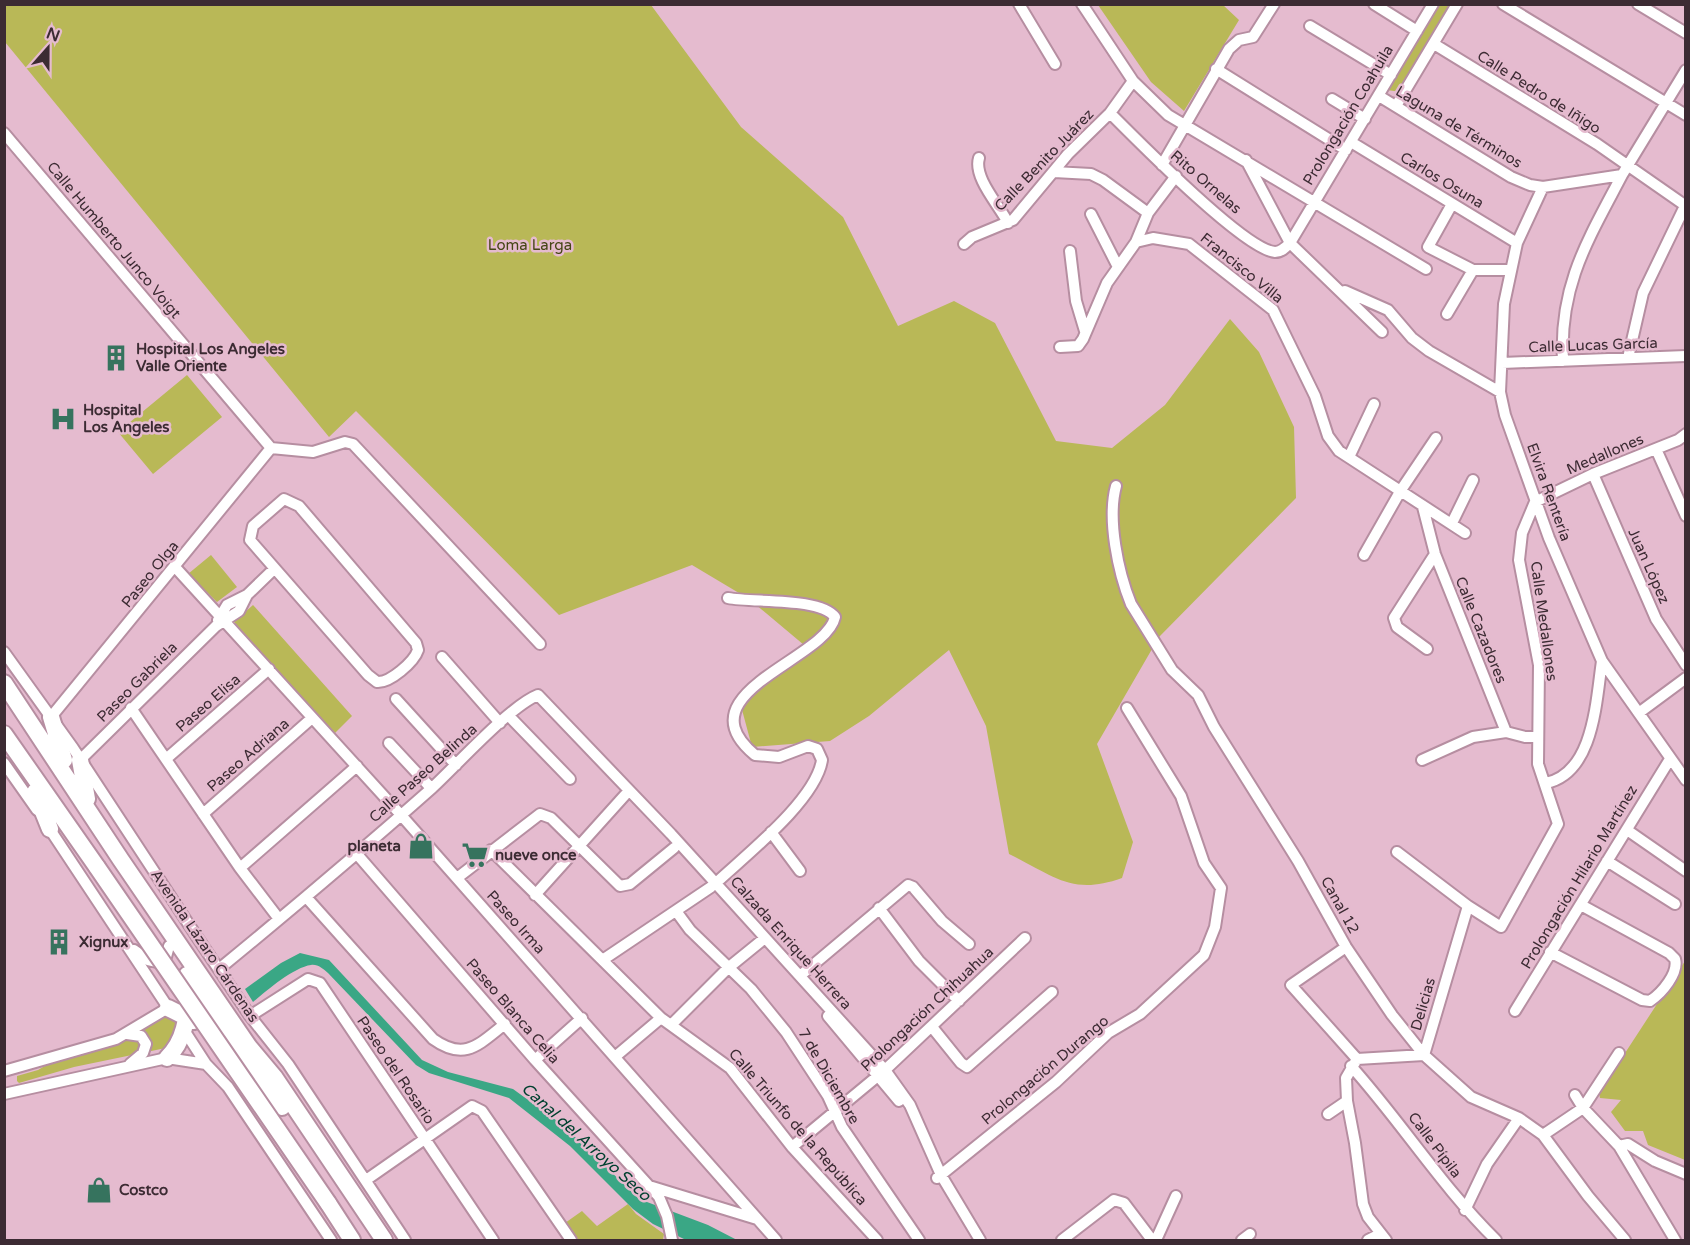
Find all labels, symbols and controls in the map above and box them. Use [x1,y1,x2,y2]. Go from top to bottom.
north arrow [18,18,78,78]
text: N [43,23,63,47]
street label: Prolongación Coahuila [1299,42,1397,188]
street label: Calle Pedro de Iñigo [1474,47,1604,137]
street label: Laguna de Términos [1392,82,1526,172]
street label: Calle Benito Juárez [991,105,1097,215]
street label: Rito Ornelas [1167,146,1245,218]
street label: Carlos Osuna [1397,148,1487,212]
street label: Calle Humberto Junco Voigt [43,158,185,322]
street label: Francisco Villa [1197,229,1287,307]
park label: Loma Larga [488,236,572,254]
street label: Calle Lucas García [1528,334,1658,356]
place label: Hospital Los Angeles Valle Oriente [136,340,285,375]
building icon: Hospital Los Angeles Valle Oriente [101,343,131,373]
place label: Hospital Los Angeles [83,401,169,437]
hospital icon: Hospital Los Angeles [48,404,78,434]
street label: Medallones [1564,430,1646,478]
street label: Elvira Rentería [1523,440,1575,544]
street label: Juan López [1624,525,1674,607]
street label: Paseo Olga [118,537,182,611]
street label: Calle Medallones [1527,560,1561,682]
street label: Calle Cazadores [1451,574,1511,686]
street label: Paseo Gabriela [93,638,181,726]
street label: Paseo Elisa [172,670,244,736]
street label: Paseo Adriana [203,714,293,796]
street label: Calle Paseo Belinda [365,720,481,826]
street label: Prolongación Hilario Martínez [1517,782,1641,972]
shop icon: planeta [406,831,436,861]
place label: planeta [348,837,401,856]
supermarket icon: nueve once [460,840,490,870]
place label: nueve once [495,846,577,864]
street label: Avenida Lázaro Cárdenas [147,866,263,1026]
street label: Calzada Enrique Herrera [726,873,856,1013]
street label: Canal 12 [1317,873,1363,937]
street label: Paseo Irma [483,887,549,957]
building icon: Xignux [44,927,74,957]
place label: Xignux [79,933,128,952]
street label: Prolongación Chihuahua [857,943,997,1075]
street label: Paseo Blanca Celia [462,955,564,1067]
street label: Delicias [1407,975,1439,1033]
street label: Prolongación Durango [978,1012,1112,1128]
street label: Paseo del Rosario [353,1013,439,1127]
street label: 7 de Diciembre [794,1025,864,1127]
street label: Calle Triunfo de la República [725,1045,871,1209]
water label: Canal del Arroyo Seco [517,1079,656,1206]
street label: Calle Pípila [1404,1109,1466,1181]
shop icon: Costco [84,1175,114,1205]
place label: Costco [119,1181,168,1199]

